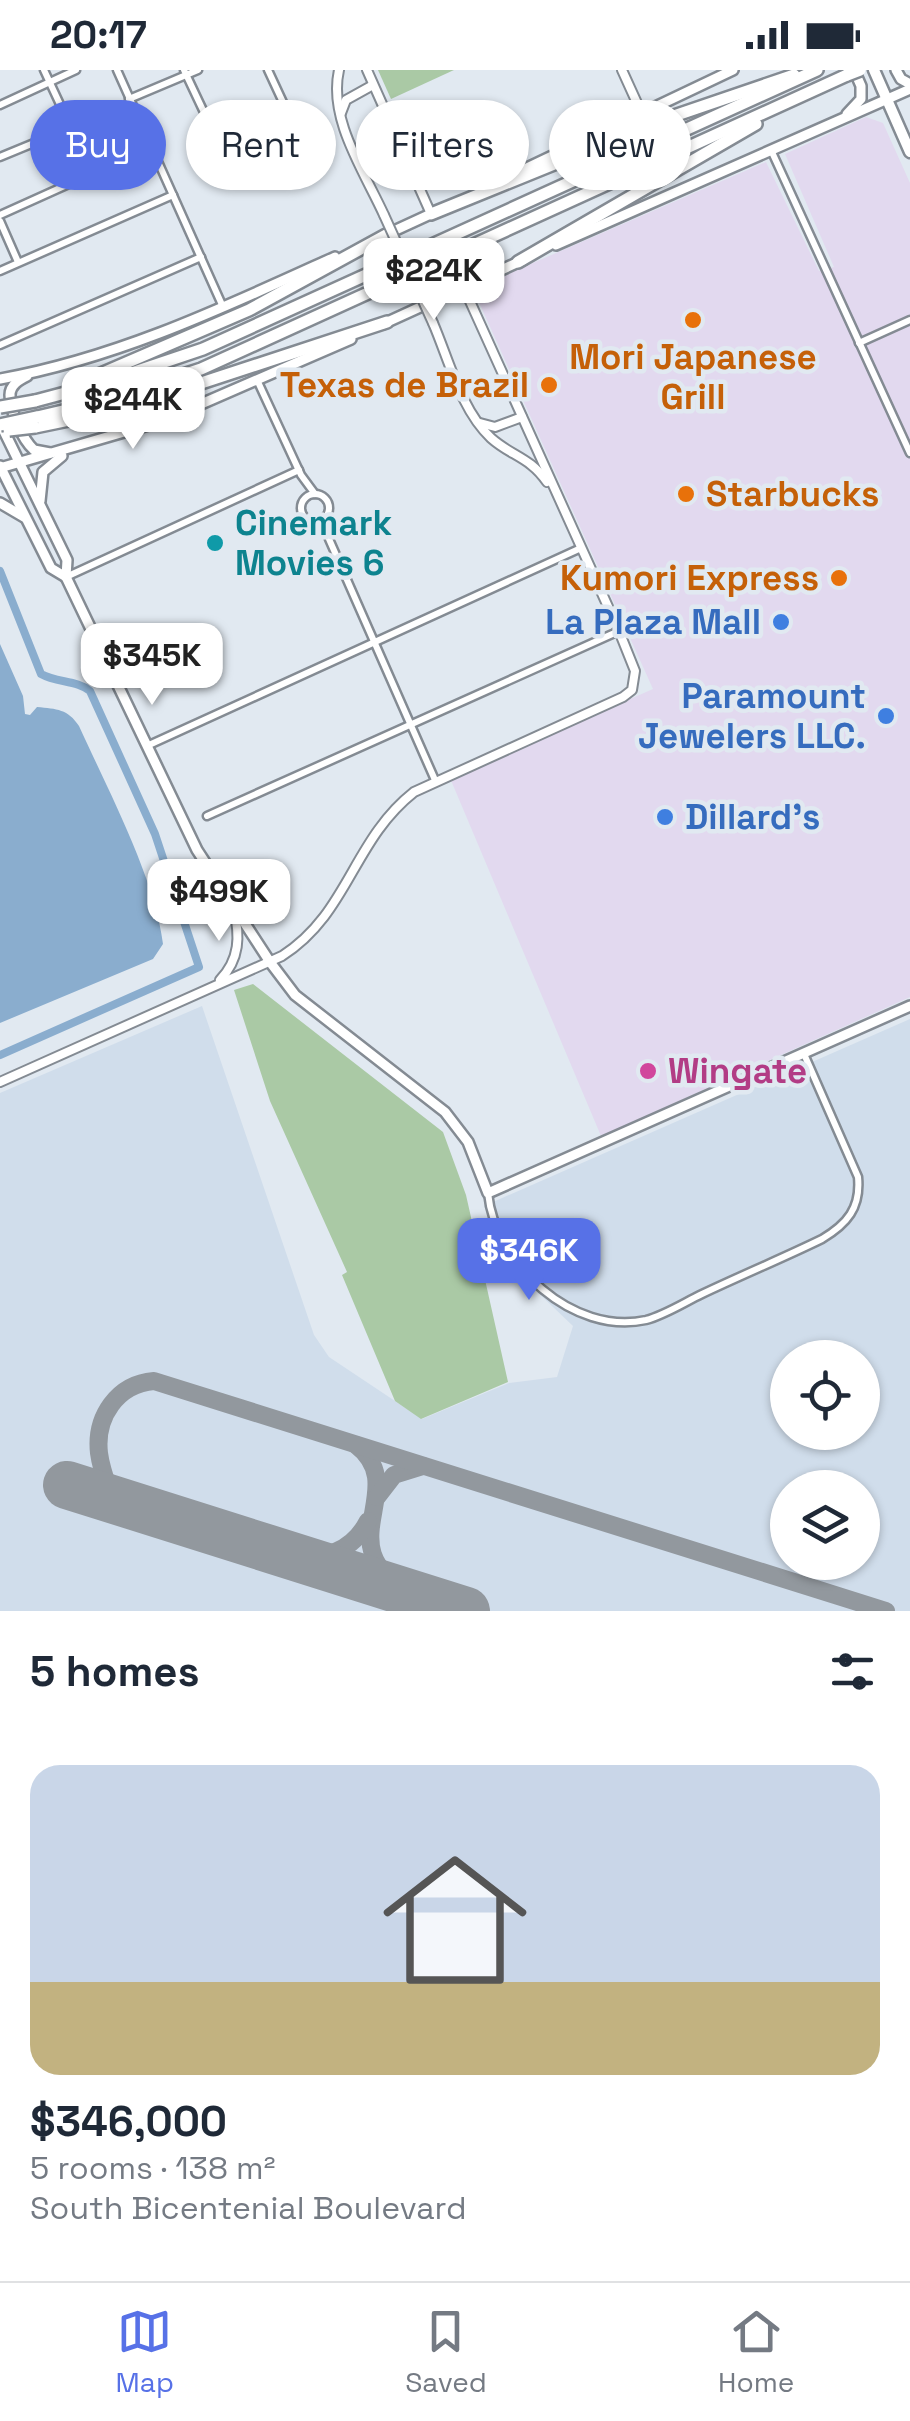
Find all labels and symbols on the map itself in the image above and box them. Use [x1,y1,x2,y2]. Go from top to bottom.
pin: $224K [364,238,504,323]
marker: Mori Japanese Grill [682,309,704,331]
place label: Mori Japanese Grill [569,335,817,419]
place label: Texas de Brazil [280,363,529,407]
pin: $244K [63,367,203,452]
marker: Texas de Brazil [538,374,560,396]
place label: Starbucks [706,472,879,516]
marker: Starbucks [675,483,697,505]
place label: Cinemark Movies 6 [235,501,393,585]
marker: Cinemark Movies 6 [204,532,226,554]
place label: Kumori Express [560,556,819,600]
marker: Kumori Express [828,567,850,589]
place label: La Plaza Mall [545,600,761,644]
marker: La Plaza Mall [770,611,792,633]
pin: $345K [82,623,222,708]
place label: Paramount Jewelers LLC. [638,674,866,758]
marker: Paramount Jewelers LLC. [875,705,897,727]
place label: Dillard's [685,795,820,839]
marker: Dillard's [654,806,676,828]
pin: $499K [149,859,289,944]
place label: Wingate [668,1049,807,1093]
marker: Wingate [637,1060,659,1082]
pin: $346K [459,1218,599,1303]

